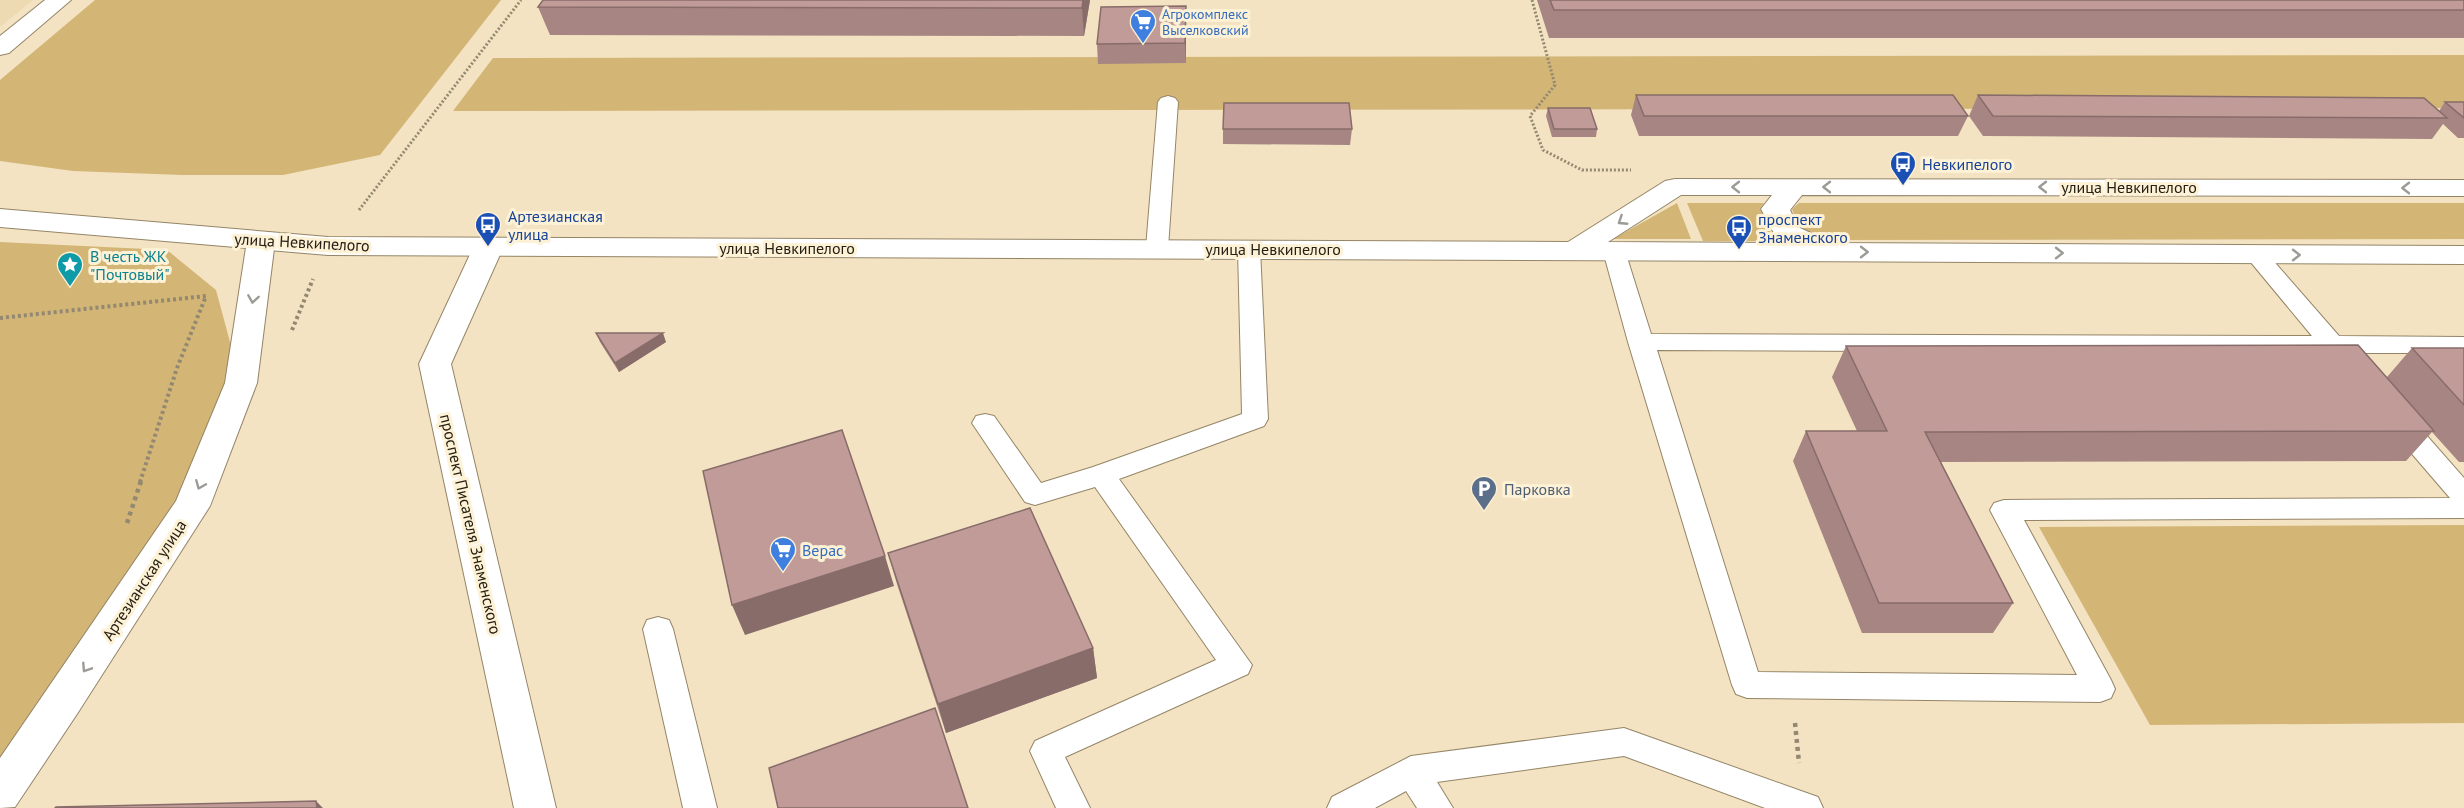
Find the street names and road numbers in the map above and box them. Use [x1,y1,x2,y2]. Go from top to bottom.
street label: улица Невкипелого [2061,177,2197,197]
street label: улица Невкипелого [234,228,370,256]
street label: улица Невкипелого [719,238,855,258]
street label: улица Невкипелого [1205,239,1341,259]
street label: проспект Писателя Знаменского [436,412,506,636]
street label: Артезианская улица [98,516,190,644]

